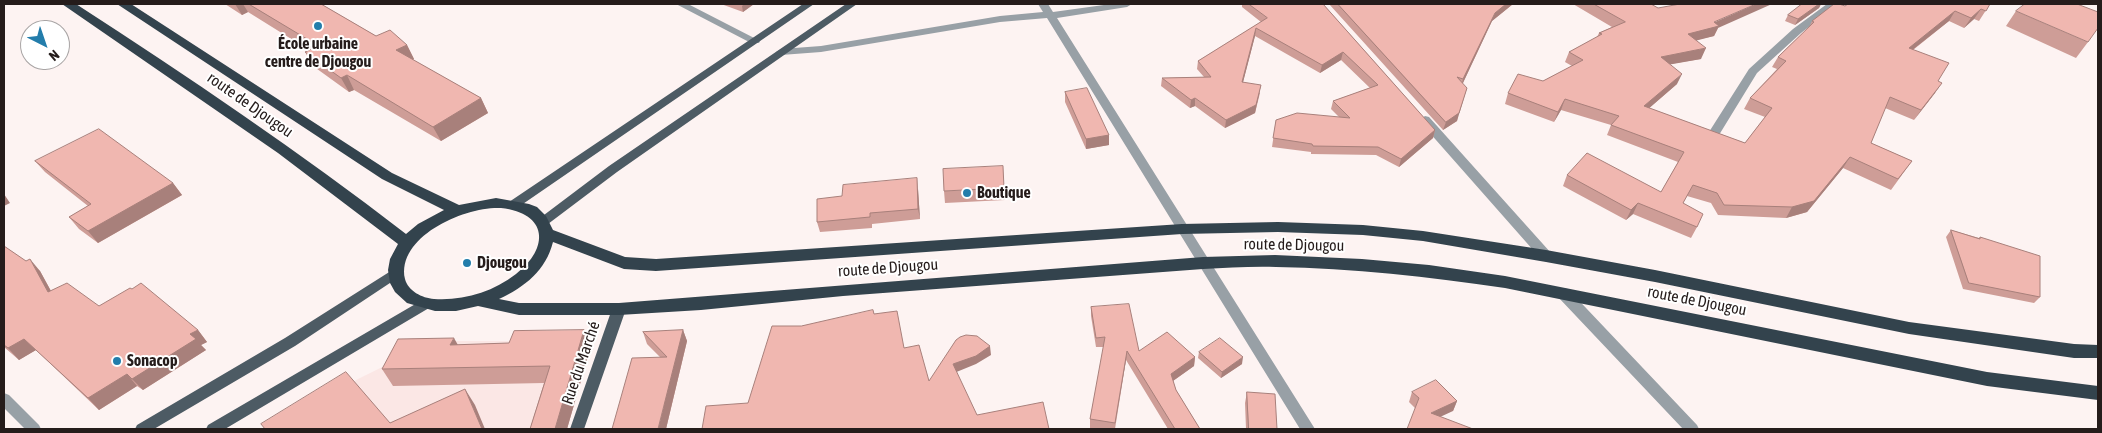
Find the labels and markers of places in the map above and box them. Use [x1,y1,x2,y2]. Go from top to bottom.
marker: École urbaine centre de Djougou [312,20,324,32]
place label: École urbaine centre de Djougou [265,34,371,72]
place label: Boutique [977,183,1031,203]
marker: Boutique [961,187,973,199]
place label: Djougou [477,253,527,273]
marker: Djougou [461,257,473,269]
place label: Sonacop [127,351,177,371]
marker: Sonacop [111,355,123,367]

